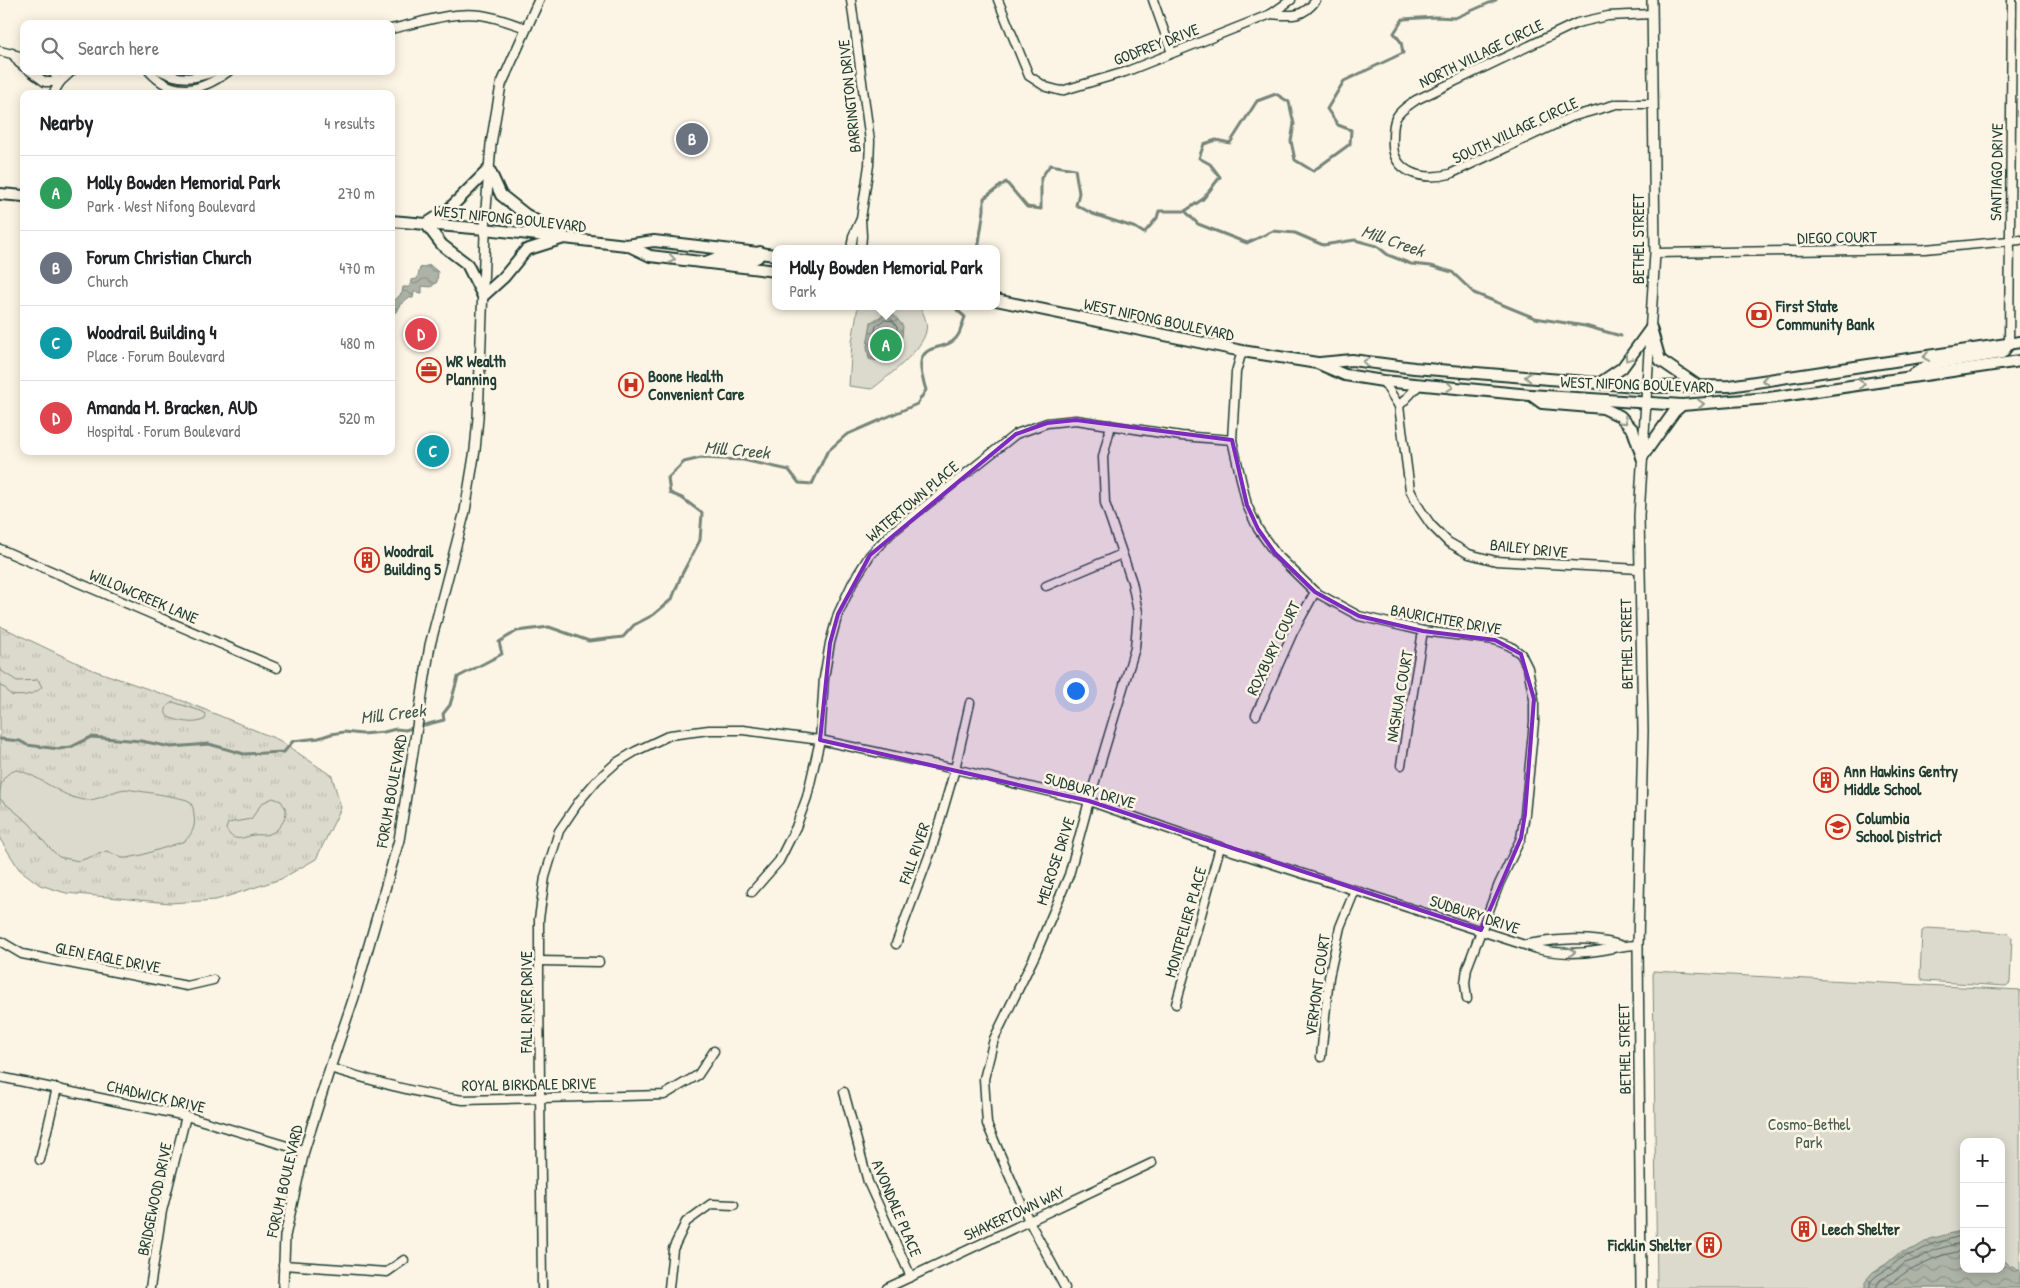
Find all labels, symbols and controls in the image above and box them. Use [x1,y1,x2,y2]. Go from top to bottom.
street label: NORTH VILLAGE CIRCLE [1415,13,1547,93]
street label: GODFREY DRIVE [1110,18,1202,70]
search box [20,20,395,75]
icon: search [38,34,66,62]
text: Search here [78,35,159,61]
street label: BARRINGTON DRIVE [832,38,866,154]
street label: SOUTH VILLAGE CIRCLE [1449,91,1581,169]
text: Nearby [40,108,93,137]
text: 4 results [324,112,375,134]
pin: B [676,120,708,158]
street label: SANTIAGO DRIVE [1984,123,2008,221]
text: Molly Bowden Memorial Park [87,169,280,195]
text: A [52,182,60,204]
text: 270 m [338,182,375,204]
street label: BETHEL STREET [1627,193,1649,284]
text: Park · West Nifong Boulevard [87,195,255,217]
street label: WEST NIFONG BOULEVARD [433,199,588,237]
water label: Mill Creek [1358,218,1430,263]
street label: DIEGO COURT [1797,225,1878,249]
text: Forum Christian Church [87,244,251,270]
popup [772,245,1000,310]
one-way arrow [669,253,677,264]
text: Molly Bowden Memorial Park [789,254,983,280]
text: B [52,257,60,279]
text: 470 m [339,257,375,279]
text: Church [87,270,128,292]
text: Park [789,280,816,302]
street label: WEST NIFONG BOULEVARD [1082,292,1236,346]
place label: First State Community Bank [1775,295,1875,336]
bank icon: First State Community Bank [1746,302,1772,328]
pin: D [405,315,437,353]
text: Woodrail Building 4 [87,319,217,345]
pin: A [870,326,902,364]
text: C [52,332,60,354]
text: 480 m [340,332,375,354]
text: Place · Forum Boulevard [87,345,225,367]
place label: WR Wealth Planning [446,350,506,391]
one-way arrow [1922,351,1930,361]
one-way arrow [1625,353,1634,362]
office icon: WR Wealth Planning [416,357,442,383]
one-way arrow [1362,357,1370,368]
place label: Boone Health Convenient Care [648,365,745,405]
street label: WEST NIFONG BOULEVARD [1560,370,1714,398]
hospital icon: Boone Health Convenient Care [618,372,644,398]
one-way arrow [1524,372,1532,383]
one-way arrow [1761,375,1770,385]
one-way arrow [1858,379,1866,390]
one-way arrow [1446,381,1454,392]
text: Amanda M. Bracken, AUD [87,394,257,420]
one-way arrow [1697,398,1705,409]
text: D [52,407,60,429]
text: 520 m [339,407,375,429]
one-way arrow [1618,415,1627,424]
text: Hospital · Forum Boulevard [87,420,240,442]
pin: C [417,432,449,470]
water label: Mill Creek [703,434,772,465]
street label: WATERTOWN PLACE [861,456,963,546]
street label: BAILEY DRIVE [1489,533,1569,563]
place label: Woodrail Building 5 [384,540,441,581]
building icon: Woodrail Building 5 [354,547,380,573]
street label: WILLOWCREEK LANE [86,563,202,629]
street label: ROXBURY COURT [1241,597,1305,699]
street label: BAURICHTER DRIVE [1389,598,1503,640]
street label: BETHEL STREET [1614,598,1638,689]
street label: NASHUA COURT [1380,648,1418,744]
your location [1063,678,1089,704]
water label: Mill Creek [359,697,428,730]
street label: FORUM BOULEVARD [370,732,412,850]
place label: Ann Hawkins Gentry Middle School [1844,760,1958,800]
street label: SUDBURY DRIVE [1042,767,1138,813]
building icon: Ann Hawkins Gentry Middle School [1813,767,1839,793]
place label: Columbia School District [1856,807,1942,847]
street label: MELROSE DRIVE [1030,814,1080,908]
school or university icon: Columbia School District [1825,814,1851,840]
street label: FALL RIVER [893,819,935,888]
street label: MONTPELIER PLACE [1159,864,1211,980]
street label: SUDBURY DRIVE [1427,889,1523,939]
street label: VERMONT COURT [1299,932,1335,1037]
street label: GLEN EAGLE DRIVE [53,936,163,978]
one-way arrow [1569,947,1577,958]
street label: FALL RIVER DRIVE [515,951,537,1054]
street label: BETHEL STREET [1612,1003,1636,1094]
street label: ROYAL BIRKDALE DRIVE [461,1072,597,1096]
street label: CHADWICK DRIVE [104,1074,208,1118]
park label: Cosmo-Bethel Park [1768,1113,1851,1153]
street label: FORUM BOULEVARD [260,1122,308,1240]
map controls [1960,1138,2005,1273]
button: + [1960,1138,2005,1183]
street label: BRIDGEWOOD DRIVE [131,1140,177,1258]
street label: AVONDALE PLACE [867,1156,927,1260]
street label: SHAKERTOWN WAY [960,1180,1068,1246]
button: − [1960,1183,2005,1228]
building icon: Leech Shelter [1791,1216,1817,1242]
place label: Leech Shelter [1822,1218,1901,1240]
button: locate [1960,1228,2005,1273]
building icon: Ficklin Shelter [1696,1232,1722,1258]
place label: Ficklin Shelter [1607,1234,1693,1256]

